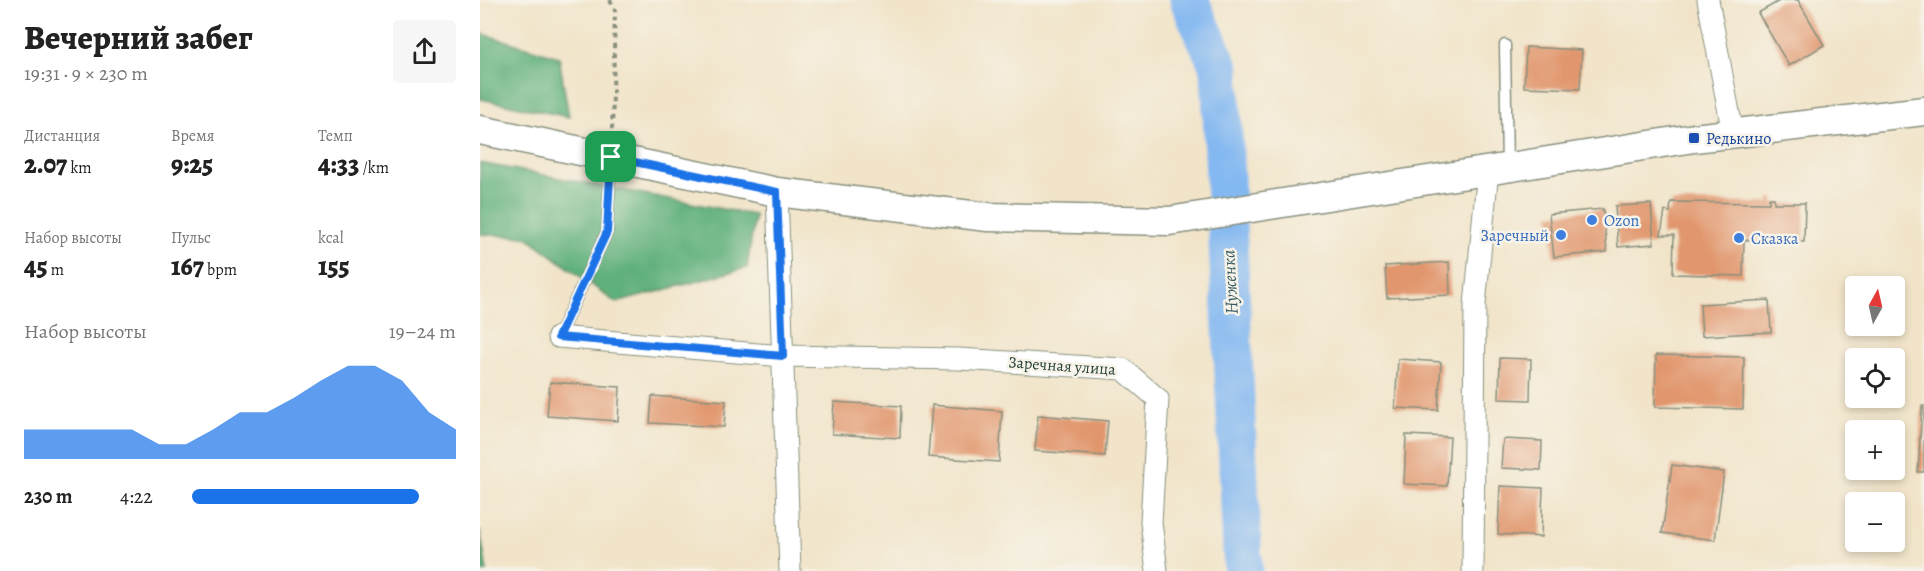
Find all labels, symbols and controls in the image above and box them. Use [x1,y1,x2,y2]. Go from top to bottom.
text: Вечерний забег [24,15,253,60]
button: share [393,20,456,83]
text: 19:31 · 9 × 230 m [24,60,148,87]
text: Дистанция [24,125,100,147]
text: Время [171,125,215,147]
text: Темп [318,125,353,147]
place label: Редькино [1706,128,1771,150]
pin [585,131,636,182]
marker: Редькино [1687,131,1701,145]
icon: arrive [594,140,627,173]
text: 2.07 [24,147,67,182]
text: 9:25 [171,147,213,182]
text: 4:33 [318,147,359,182]
text: km [67,157,92,179]
text: /km [359,157,389,179]
place label: Ozon [1604,210,1639,232]
marker: Ozon [1585,213,1599,227]
place label: Заречный [1480,225,1549,247]
text: Набор высоты [24,227,122,249]
text: Пульс [171,227,211,249]
text: kcal [318,227,344,249]
marker: Заречный [1554,228,1568,242]
place label: Сказка [1751,228,1799,250]
marker: Сказка [1732,231,1746,245]
text: 45 [24,249,48,284]
text: 167 [171,249,204,284]
text: 155 [318,249,350,284]
water label: Нуженка [1216,249,1244,315]
text: m [48,259,64,281]
text: bpm [204,259,237,281]
north arrow [1845,276,1905,336]
map controls [1845,276,1905,552]
text: Набор высоты [24,318,147,345]
text: 19–24 m [389,318,456,345]
button: locate [1845,348,1905,408]
street label: Заречная улица [1007,351,1117,381]
button: + [1845,420,1905,480]
text: 230 m [24,483,73,510]
text: 4:22 [120,483,153,510]
button: − [1845,492,1905,552]

